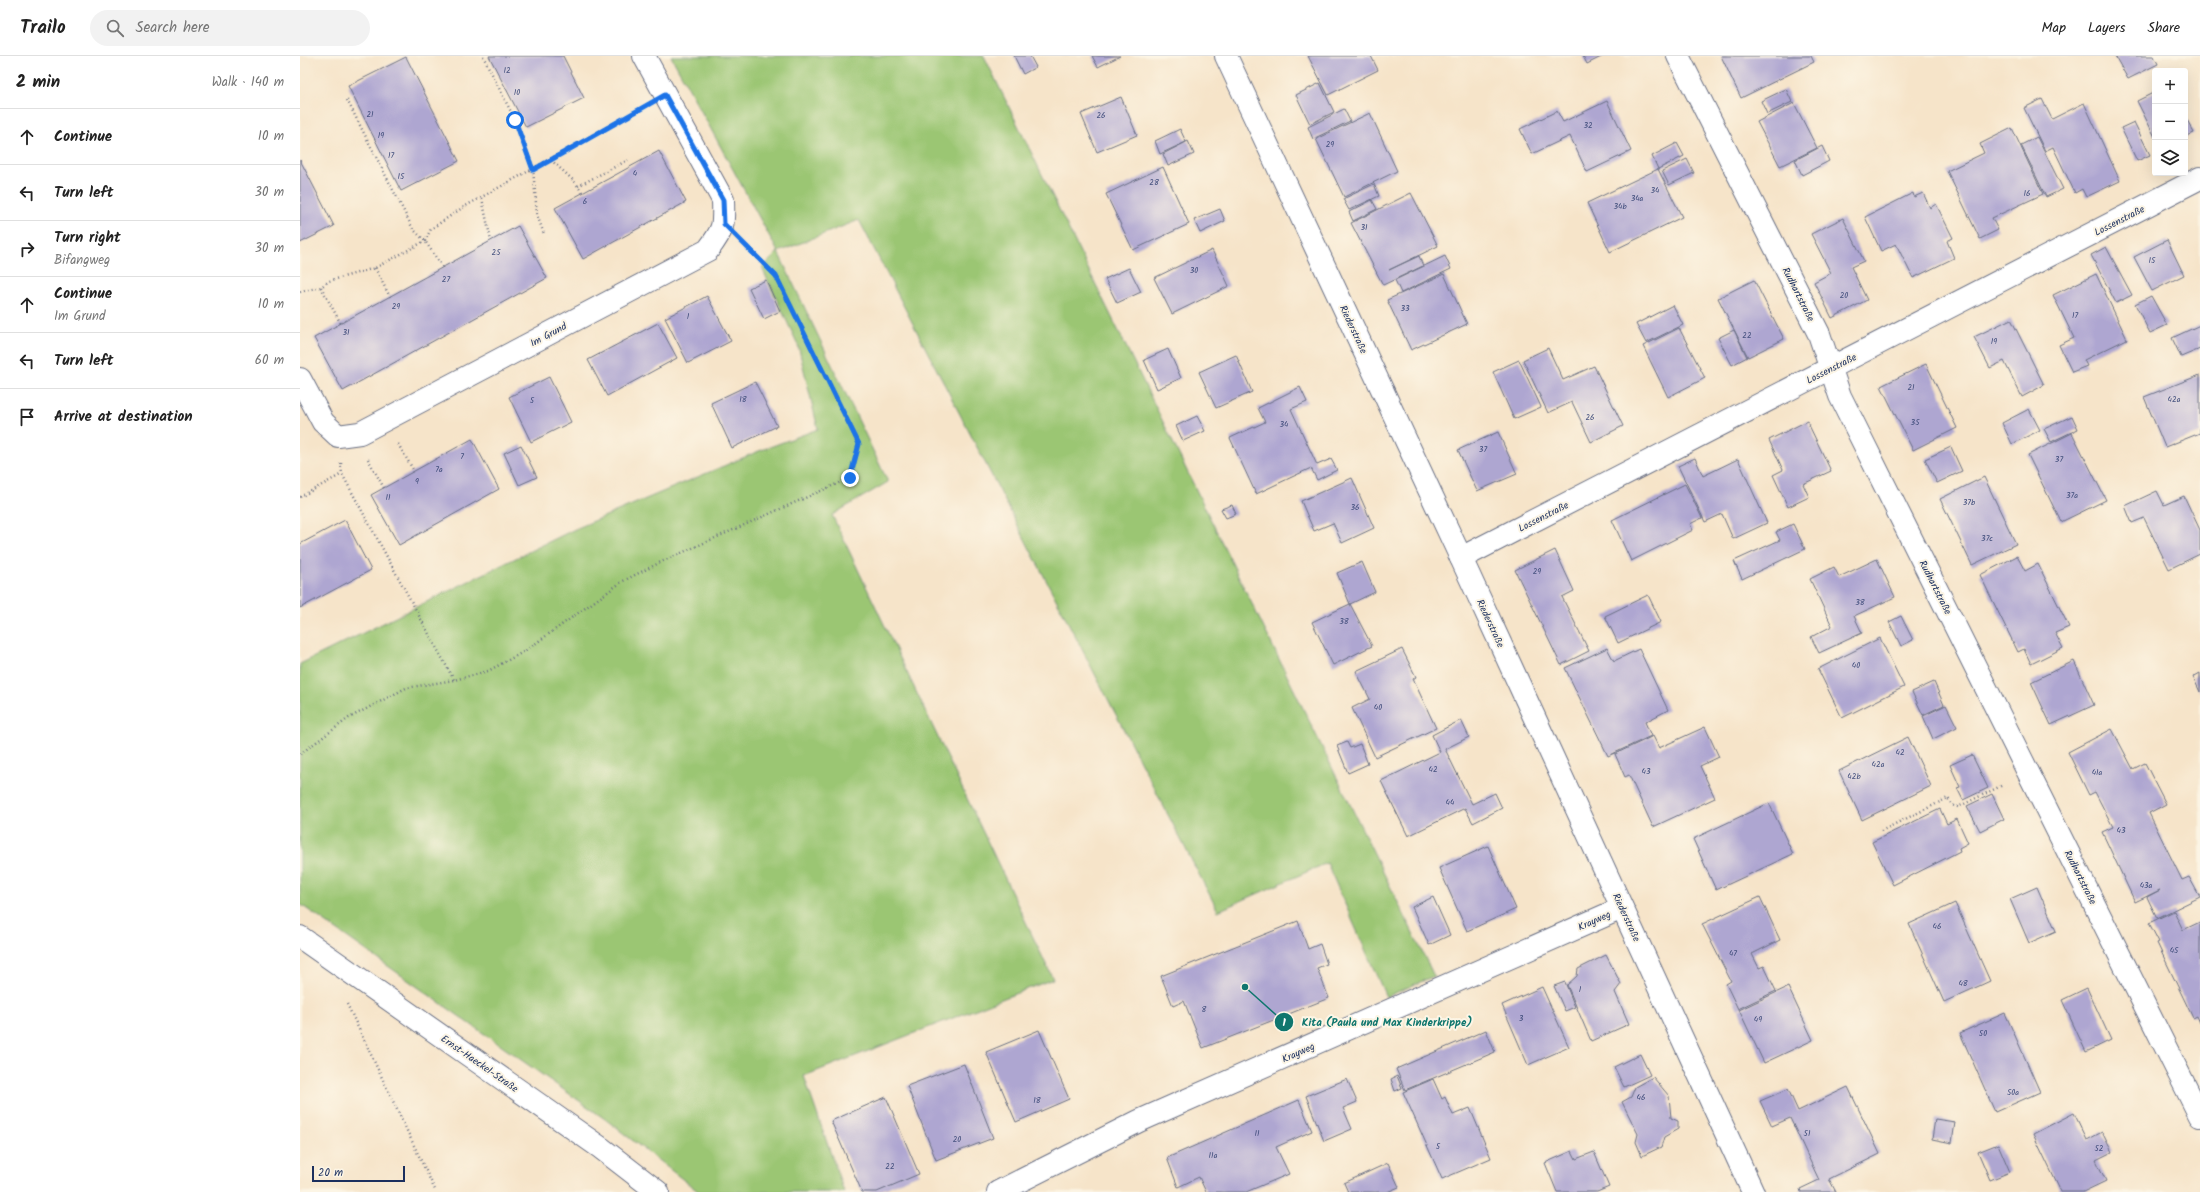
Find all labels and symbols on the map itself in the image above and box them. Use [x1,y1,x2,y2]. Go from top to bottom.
house number: 12 [503,64,511,77]
house number: 10 [514,86,520,99]
house number: 21 [366,108,374,121]
house number: 26 [1096,109,1106,122]
route start [506,111,524,129]
house number: 32 [1583,119,1593,132]
house number: 19 [378,129,384,142]
house number: 29 [1326,138,1334,151]
house number: 17 [388,149,394,162]
house number: 4 [633,167,638,180]
house number: 15 [398,170,405,183]
house number: 28 [1149,176,1159,189]
house number: 34 [1651,184,1660,197]
house number: 16 [2024,187,2030,200]
house number: 34a [1631,192,1644,205]
house number: 6 [583,195,587,208]
house number: 34b [1613,200,1627,213]
street label: Lossenstraße [2091,201,2148,240]
house number: 31 [1360,221,1368,234]
house number: 25 [492,246,501,259]
house number: 15 [2149,254,2156,267]
house number: 30 [1190,264,1198,277]
street label: Rudhartstraße [1778,264,1819,325]
house number: 27 [442,273,450,286]
house number: 20 [1840,289,1848,302]
house number: 29 [392,300,400,313]
street label: Riederstraße [1335,302,1372,357]
house number: 33 [1400,302,1410,315]
house number: 17 [2072,309,2078,322]
house number: 1 [687,310,690,323]
street label: Im Grund [527,318,571,351]
house number: 31 [342,326,350,339]
house number: 22 [1742,329,1752,342]
house number: 19 [1991,335,1997,348]
street label: Lossenstraße [1803,349,1860,388]
house number: 21 [1907,381,1915,394]
house number: 18 [739,393,747,406]
house number: 42a [2168,393,2181,406]
house number: 5 [530,394,535,407]
house number: 26 [1585,411,1595,424]
house number: 35 [1911,416,1920,429]
house number: 34 [1280,418,1289,431]
house number: 37 [1479,443,1487,456]
house number: 7 [460,450,464,463]
house number: 37 [2055,453,2063,466]
house number: 7a [435,463,443,476]
route end [841,469,859,487]
house number: 9 [415,475,419,488]
house number: 37a [2066,489,2078,502]
house number: 11 [385,491,391,504]
house number: 37b [1963,496,1976,509]
street label: Lossenstraße [1515,497,1572,536]
house number: 36 [1350,501,1360,514]
house number: 37c [1981,532,1993,545]
street label: Rudhartstraße [1915,557,1956,618]
house number: 29 [1533,565,1541,578]
street label: Riederstraße [1472,596,1509,651]
house number: 38 [1855,596,1865,609]
house number: 38 [1339,615,1349,628]
house number: 40 [1852,659,1860,672]
house number: 40 [1374,701,1382,714]
house number: 42 [1895,746,1905,759]
house number: 42a [1872,758,1885,771]
house number: 42 [1428,763,1438,776]
house number: 43 [1642,765,1651,778]
house number: 41a [2092,766,2103,779]
house number: 42b [1847,770,1861,783]
house number: 44 [1446,796,1455,809]
house number: 43 [2117,824,2126,837]
street label: Rudhartstraße [2060,847,2101,908]
house number: 43a [2140,879,2153,892]
street label: Riederstraße [1608,890,1645,945]
street label: Krayweg [1575,906,1614,935]
house number: 46 [1933,920,1941,933]
house number: 45 [2170,944,2179,957]
house number: 47 [1729,947,1737,960]
house number: 48 [1958,977,1968,990]
house number: 1 [1579,983,1582,996]
house number: 8 [1202,1003,1207,1016]
callout: Kita (Paula und Max Kinderkrippe) [1274,1010,1480,1033]
house number: 3 [1519,1012,1524,1025]
text: 1 [1282,1013,1286,1032]
house number: 49 [1754,1013,1762,1026]
text: Kita (Paula und Max Kinderkrippe) [1302,1014,1472,1032]
house number: 50 [1979,1027,1987,1040]
street label: Ernst-Haeckel-Straße [437,1031,522,1097]
street label: Krayweg [1279,1038,1318,1067]
house number: 50a [2007,1086,2019,1099]
house number: 46 [1637,1091,1645,1104]
house number: 18 [1033,1094,1041,1107]
house number: 11 [1254,1127,1260,1140]
house number: 51 [1804,1127,1811,1140]
house number: 20 [953,1133,961,1146]
house number: 5 [1436,1140,1441,1153]
house number: 52 [2095,1142,2104,1155]
house number: 11a [1209,1149,1218,1162]
house number: 22 [885,1160,895,1173]
scale bar [312,1164,405,1183]

